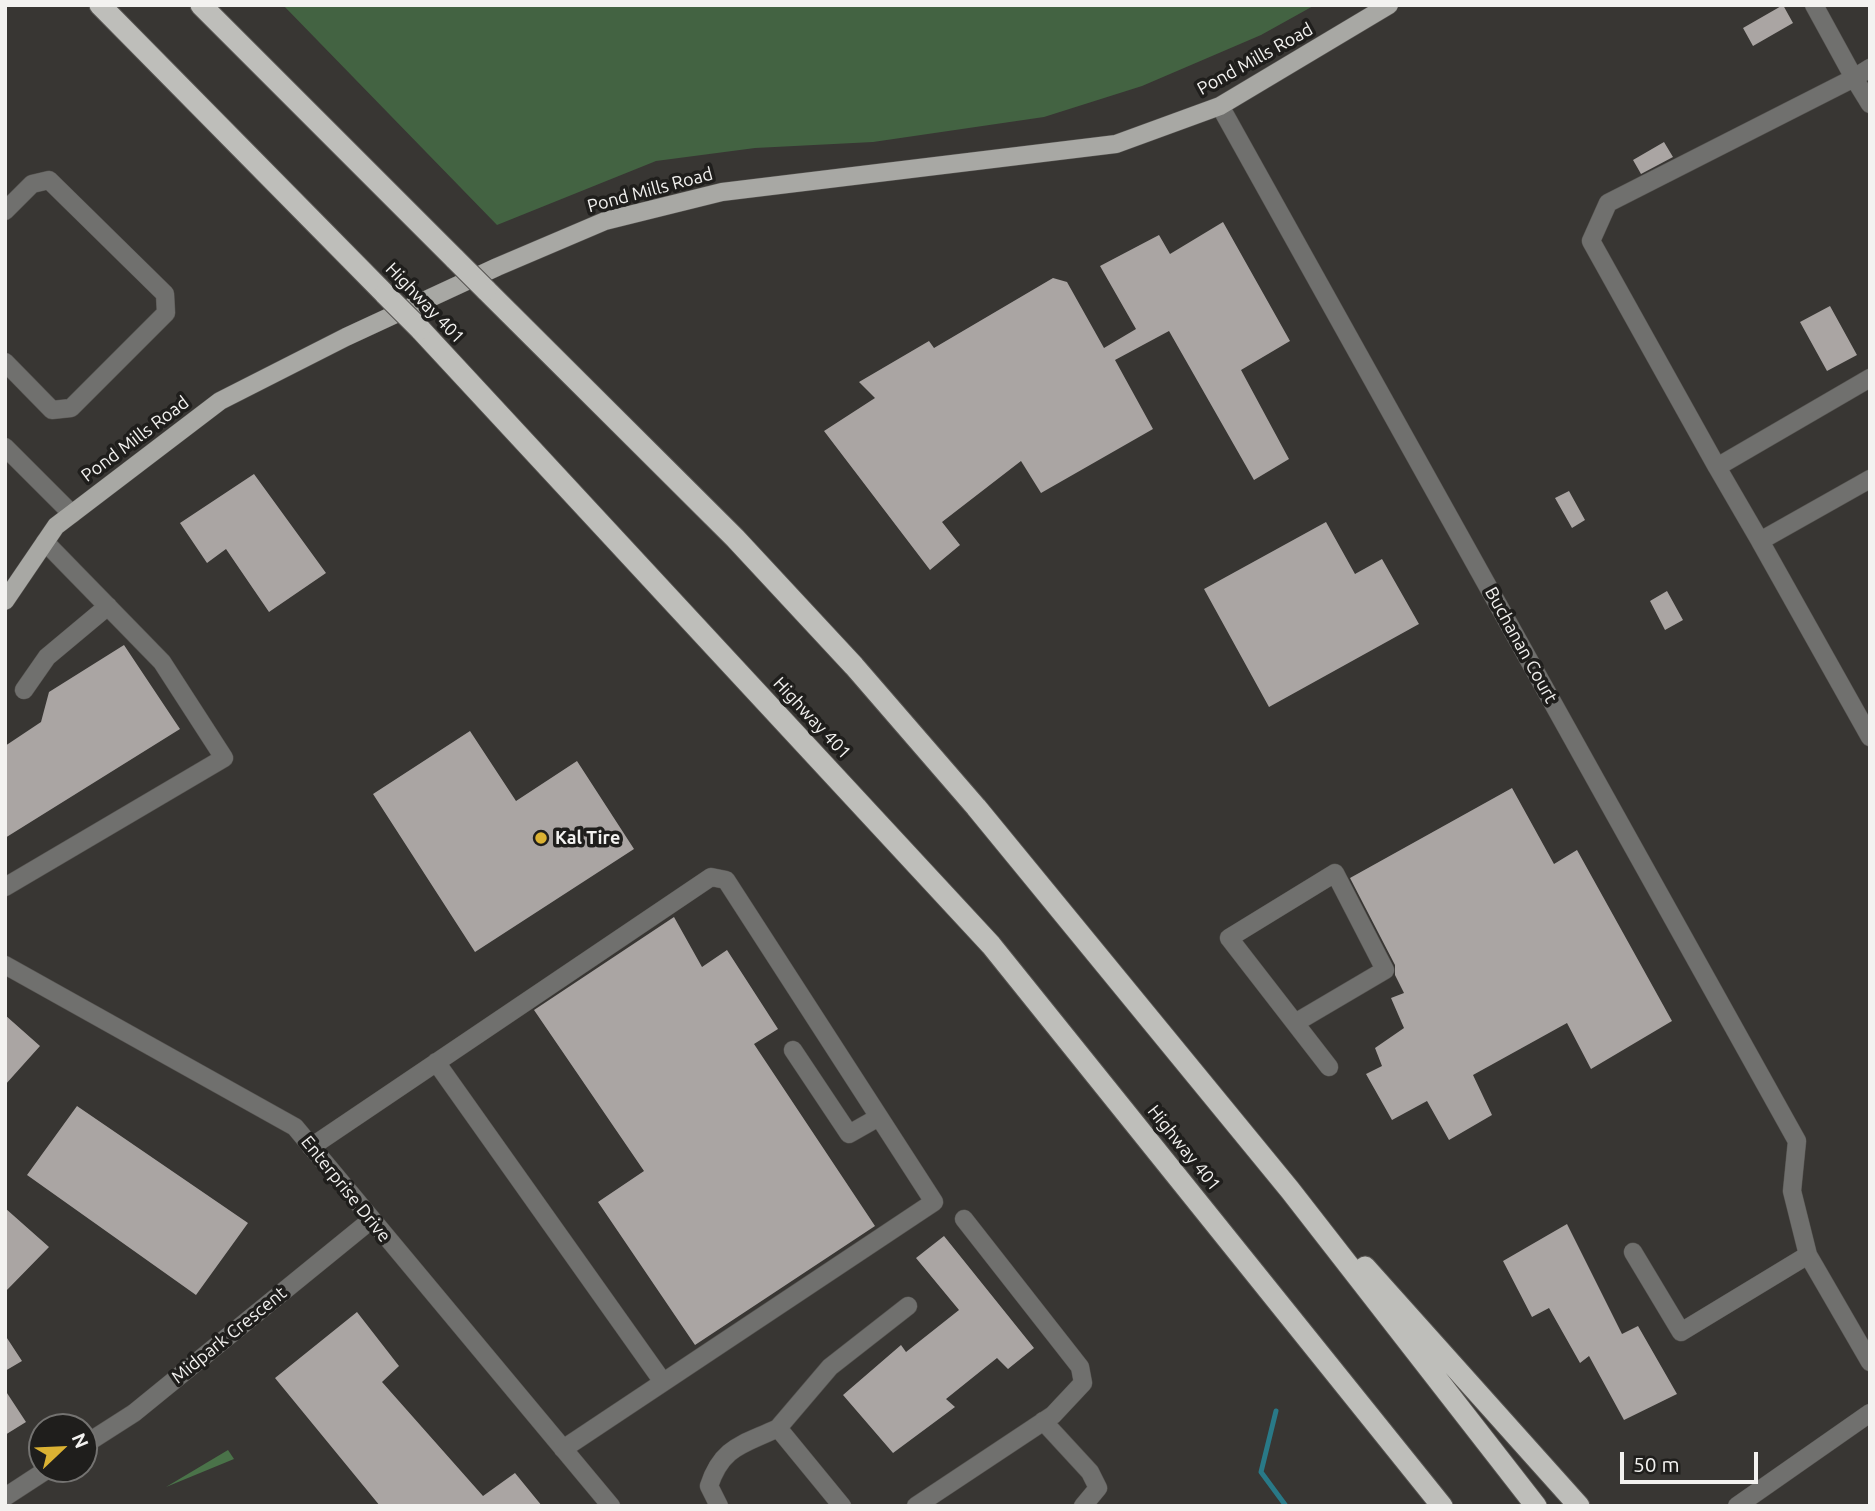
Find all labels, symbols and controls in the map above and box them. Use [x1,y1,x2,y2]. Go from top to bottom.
street label: Pond Mills Road [1193,18,1317,100]
street label: Pond Mills Road [585,163,715,217]
street label: Highway 401 [381,258,469,348]
street label: Pond Mills Road [77,392,193,486]
street label: Buchanan Court [1480,583,1562,707]
street label: Highway 401 [769,673,855,763]
place label: Kal Tire [555,827,620,849]
marker: Kal Tire [533,830,549,846]
street label: Highway 401 [1143,1101,1225,1195]
street label: Enterprise Drive [297,1132,395,1246]
street label: Midpark Crescent [167,1282,291,1388]
north arrow [28,1413,98,1483]
text: N [68,1430,93,1451]
scale bar [1623,1438,1761,1482]
text: 50 m [1633,1452,1680,1476]

